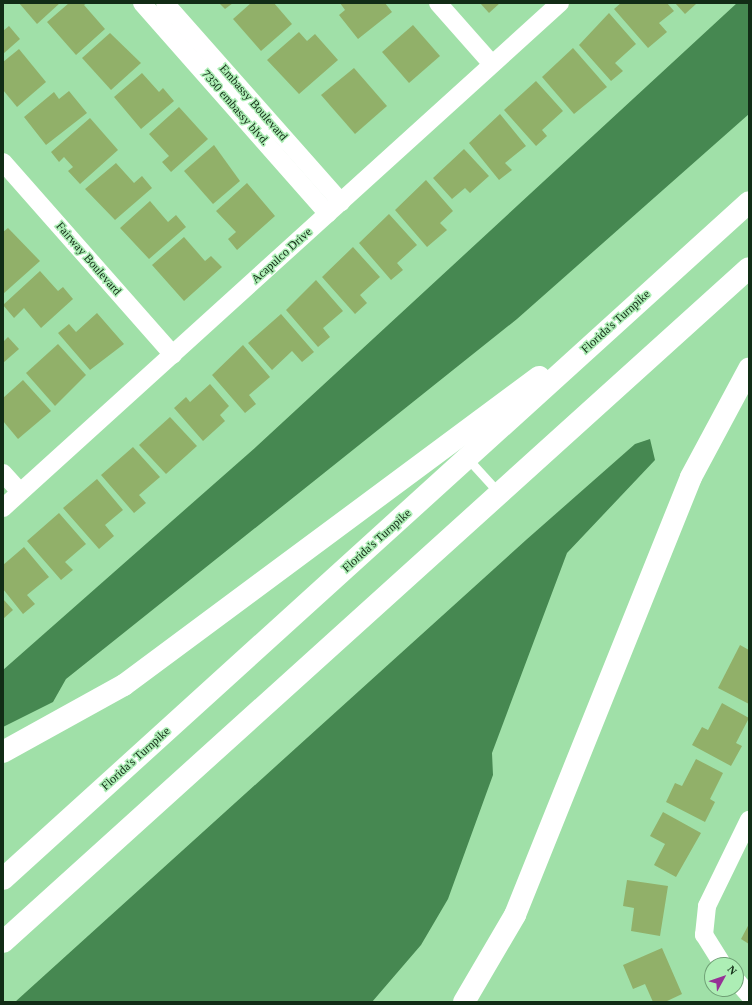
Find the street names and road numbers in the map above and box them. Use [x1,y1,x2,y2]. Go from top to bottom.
street label: Embassy Boulevard [216,62,290,144]
street label: 7350 embassy blvd. [198,67,272,149]
street label: Fairway Boulevard [52,219,124,299]
street label: Acapulco Drive [249,225,315,287]
street label: Florida's Turnpike [578,287,654,357]
street label: Florida's Turnpike [339,506,415,576]
street label: Florida's Turnpike [98,724,174,794]

